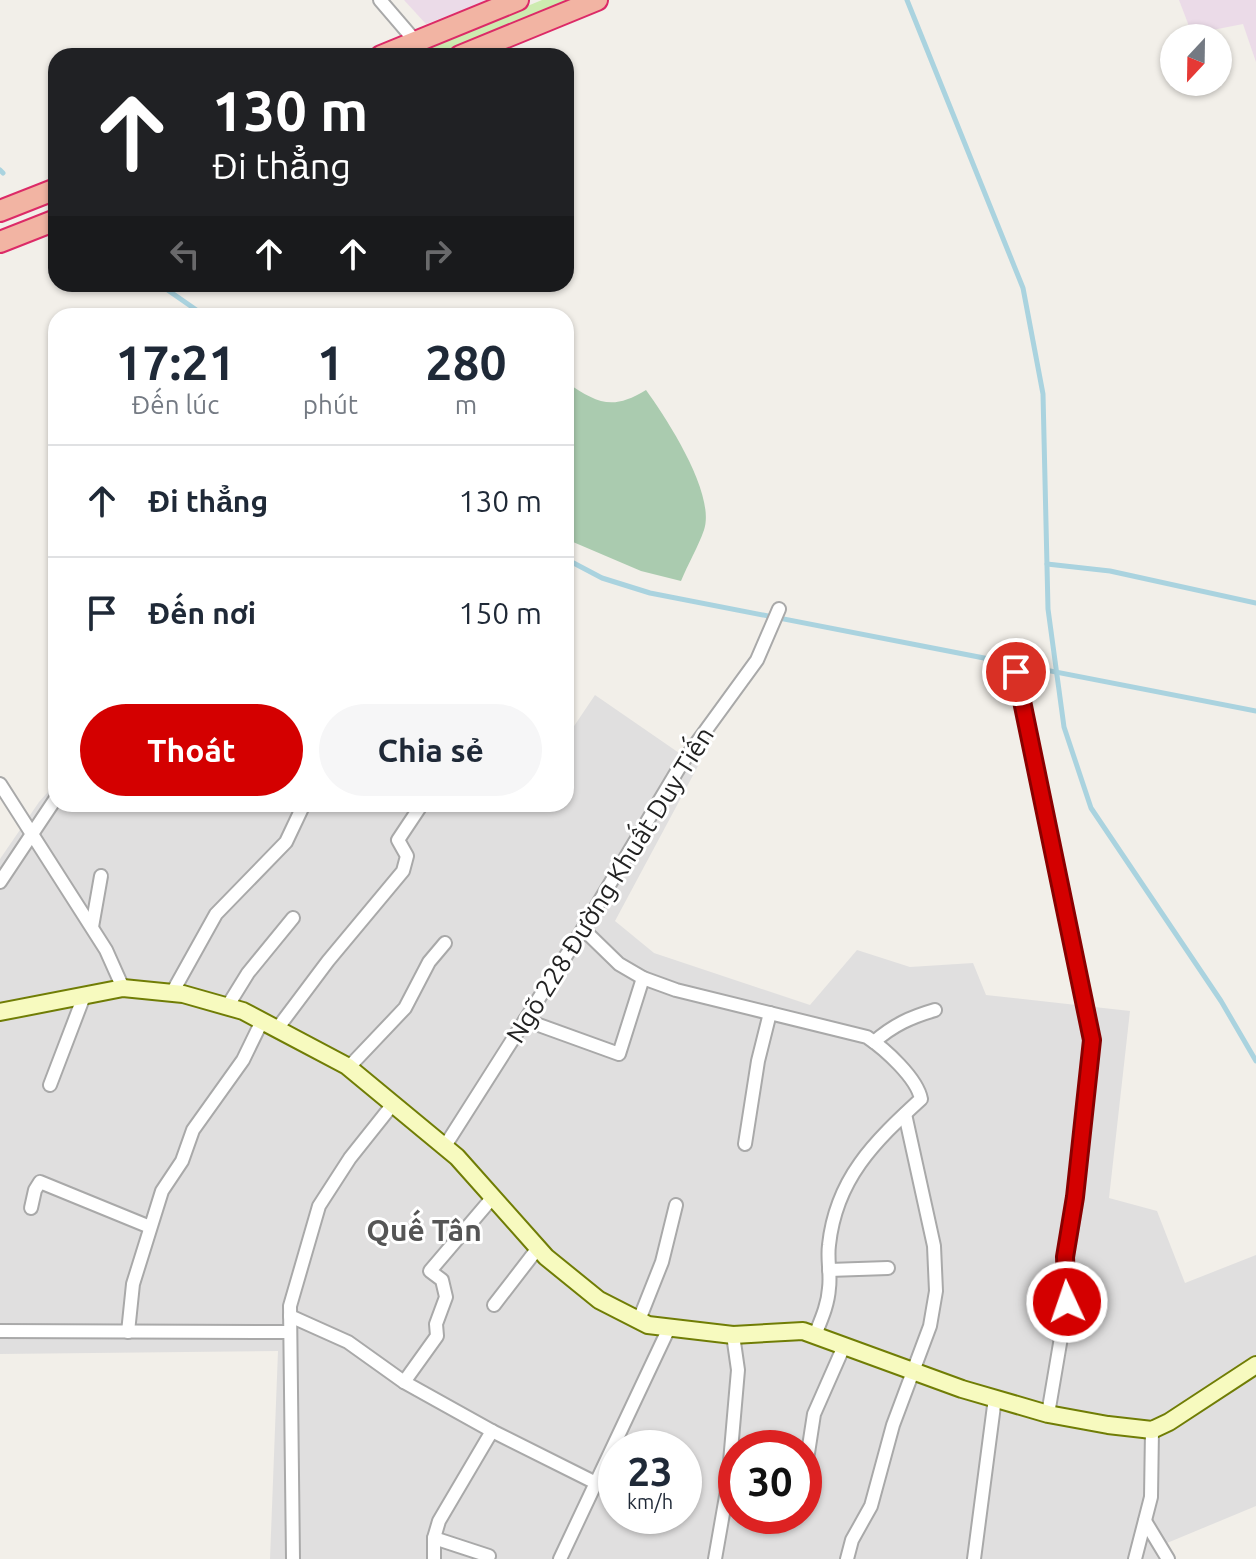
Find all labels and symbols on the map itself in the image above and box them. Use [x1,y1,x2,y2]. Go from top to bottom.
north arrow [1160,24,1232,96]
pin [982,638,1050,706]
street label: Ngõ 228 Đường Khuất Duy Tiến [497,720,719,1048]
district label: Quế Tân [366,1209,482,1247]
position arrow [1025,1260,1109,1344]
speed limit sign: 30 [718,1430,822,1534]

